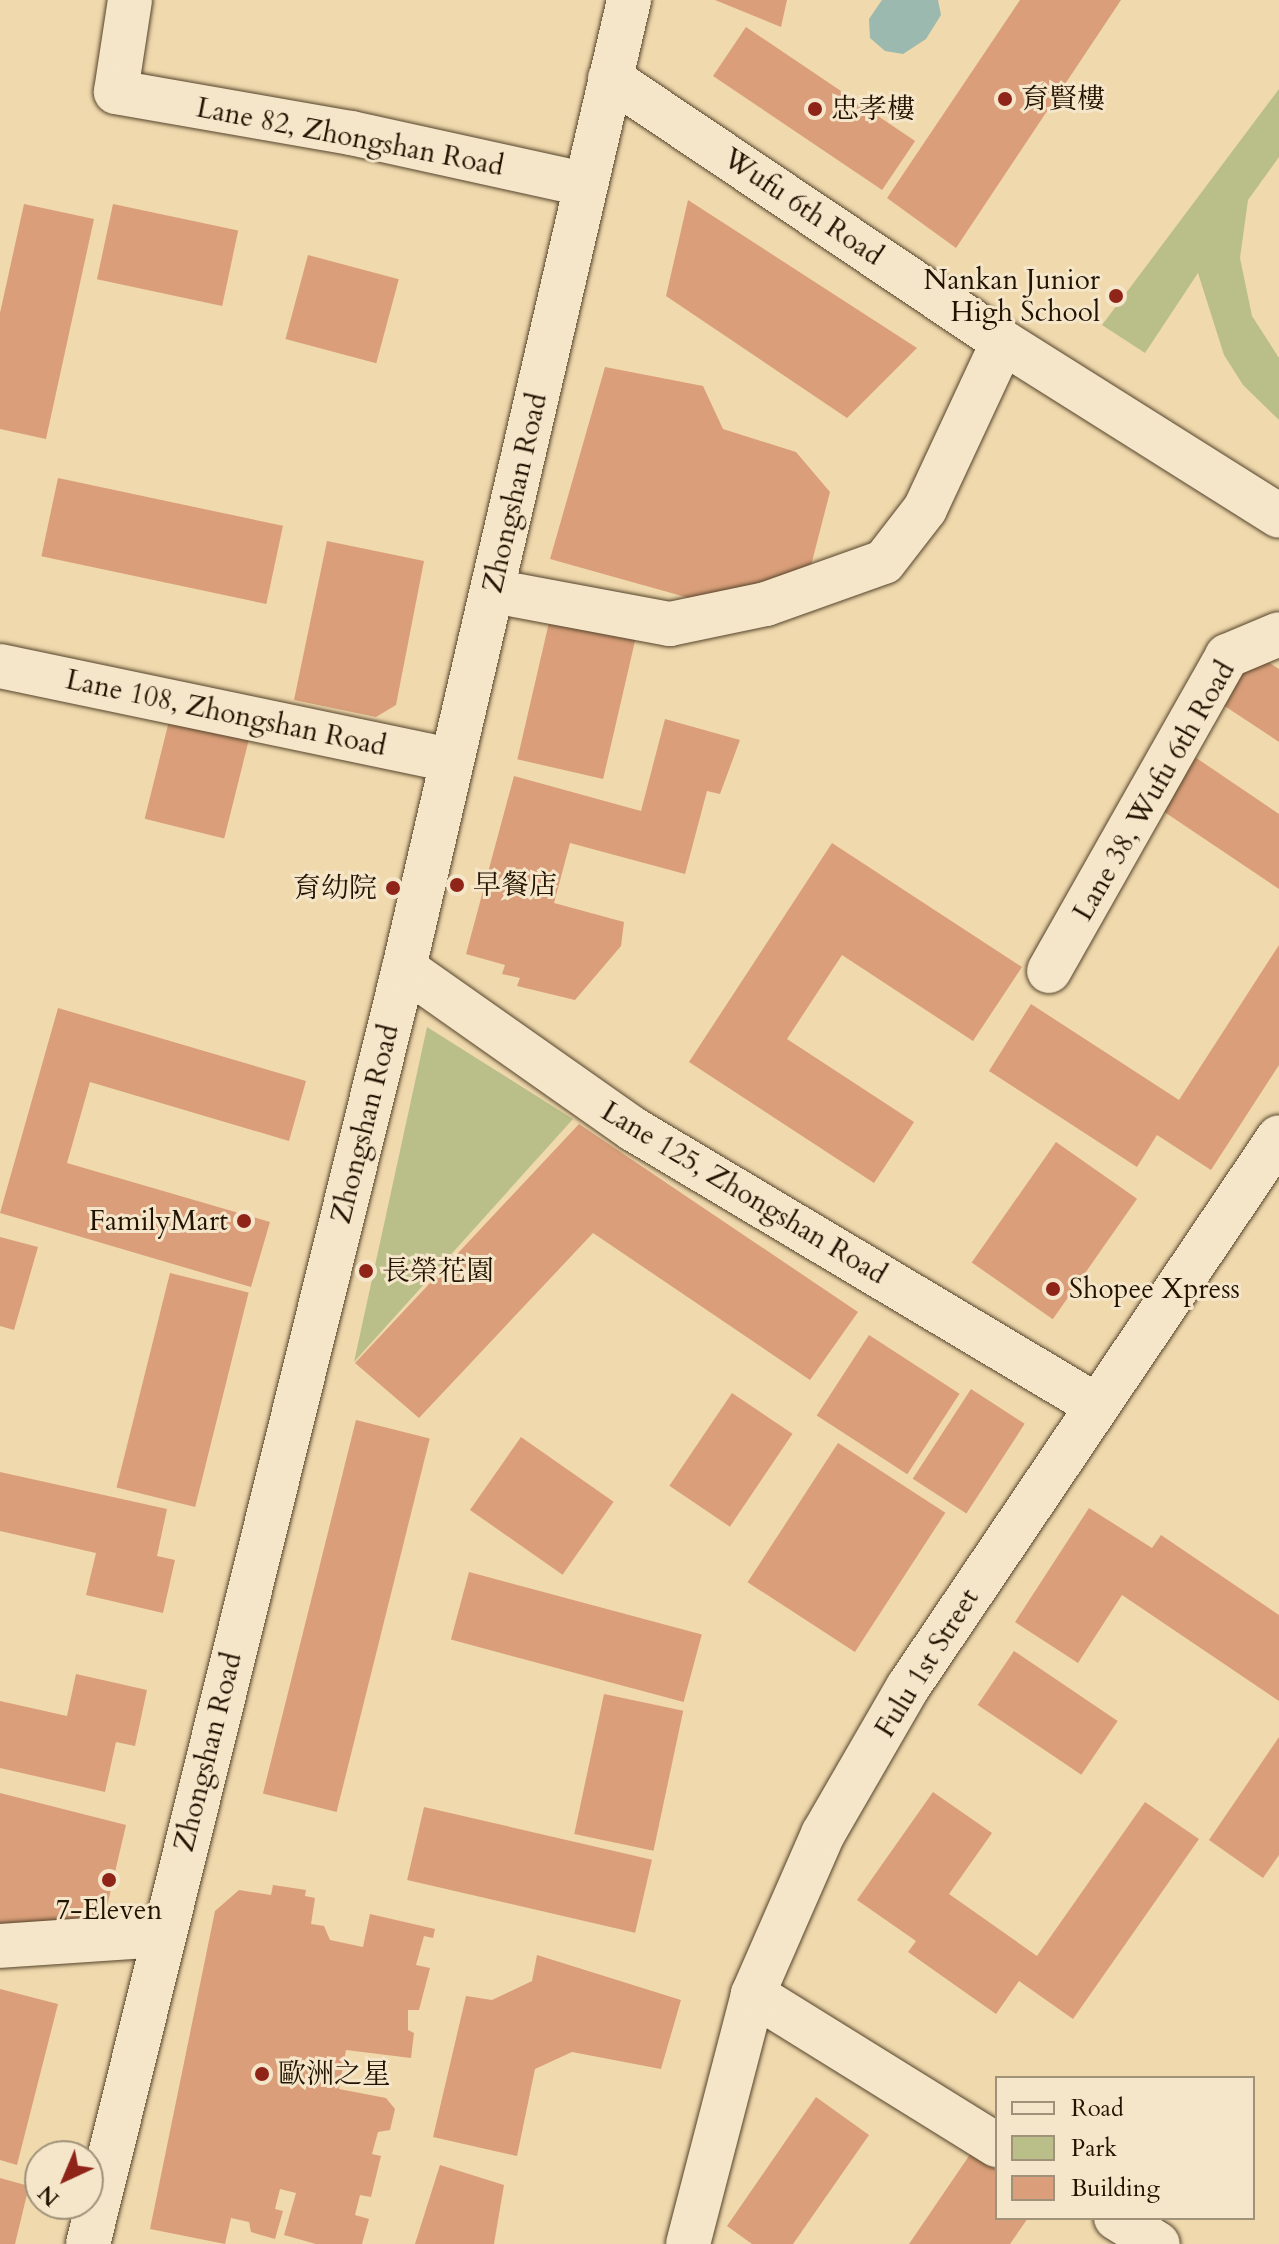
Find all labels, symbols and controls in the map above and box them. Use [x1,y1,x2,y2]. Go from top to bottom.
place label: 育賢樓 [1021,82,1105,116]
marker: 育賢樓 [996,90,1014,108]
street label: Lane 82, Zhongshan Road [193,91,507,183]
place label: 忠孝樓 [831,92,915,126]
marker: 忠孝樓 [806,100,824,118]
street label: Wufu 6th Road [717,141,889,273]
place label: Nankan Junior High School [924,263,1100,329]
marker: Nankan Junior High School [1107,287,1125,305]
street label: Zhongshan Road [476,390,554,596]
street label: Lane 38, Wufu 6th Road [1066,655,1242,927]
street label: Lane 108, Zhongshan Road [63,663,389,763]
place label: 早餐店 [473,868,557,902]
place label: 育幼院 [293,871,377,905]
marker: 早餐店 [448,876,466,894]
marker: 育幼院 [384,879,402,897]
street label: Zhongshan Road [324,1021,406,1227]
street label: Lane 125, Zhongshan Road [595,1094,893,1292]
place label: FamilyMart [89,1204,228,1238]
marker: FamilyMart [235,1212,253,1230]
place label: 長榮花園 [382,1254,494,1288]
marker: 長榮花園 [357,1262,375,1280]
place label: Shopee Xpress [1069,1272,1240,1306]
marker: Shopee Xpress [1044,1280,1062,1298]
street label: Fulu 1st Street [868,1583,986,1743]
street label: Zhongshan Road [167,1649,249,1855]
marker: 7-Eleven [100,1871,118,1889]
place label: 7-Eleven [56,1893,162,1927]
place label: 歐洲之星 [278,2057,390,2091]
marker: 歐洲之星 [253,2065,271,2083]
legend [995,2076,1255,2220]
text: Road [1071,2092,1124,2125]
text: Park [1071,2132,1117,2165]
north arrow [24,2140,104,2220]
text: Building [1071,2172,1160,2205]
text: N [31,2178,66,2213]

